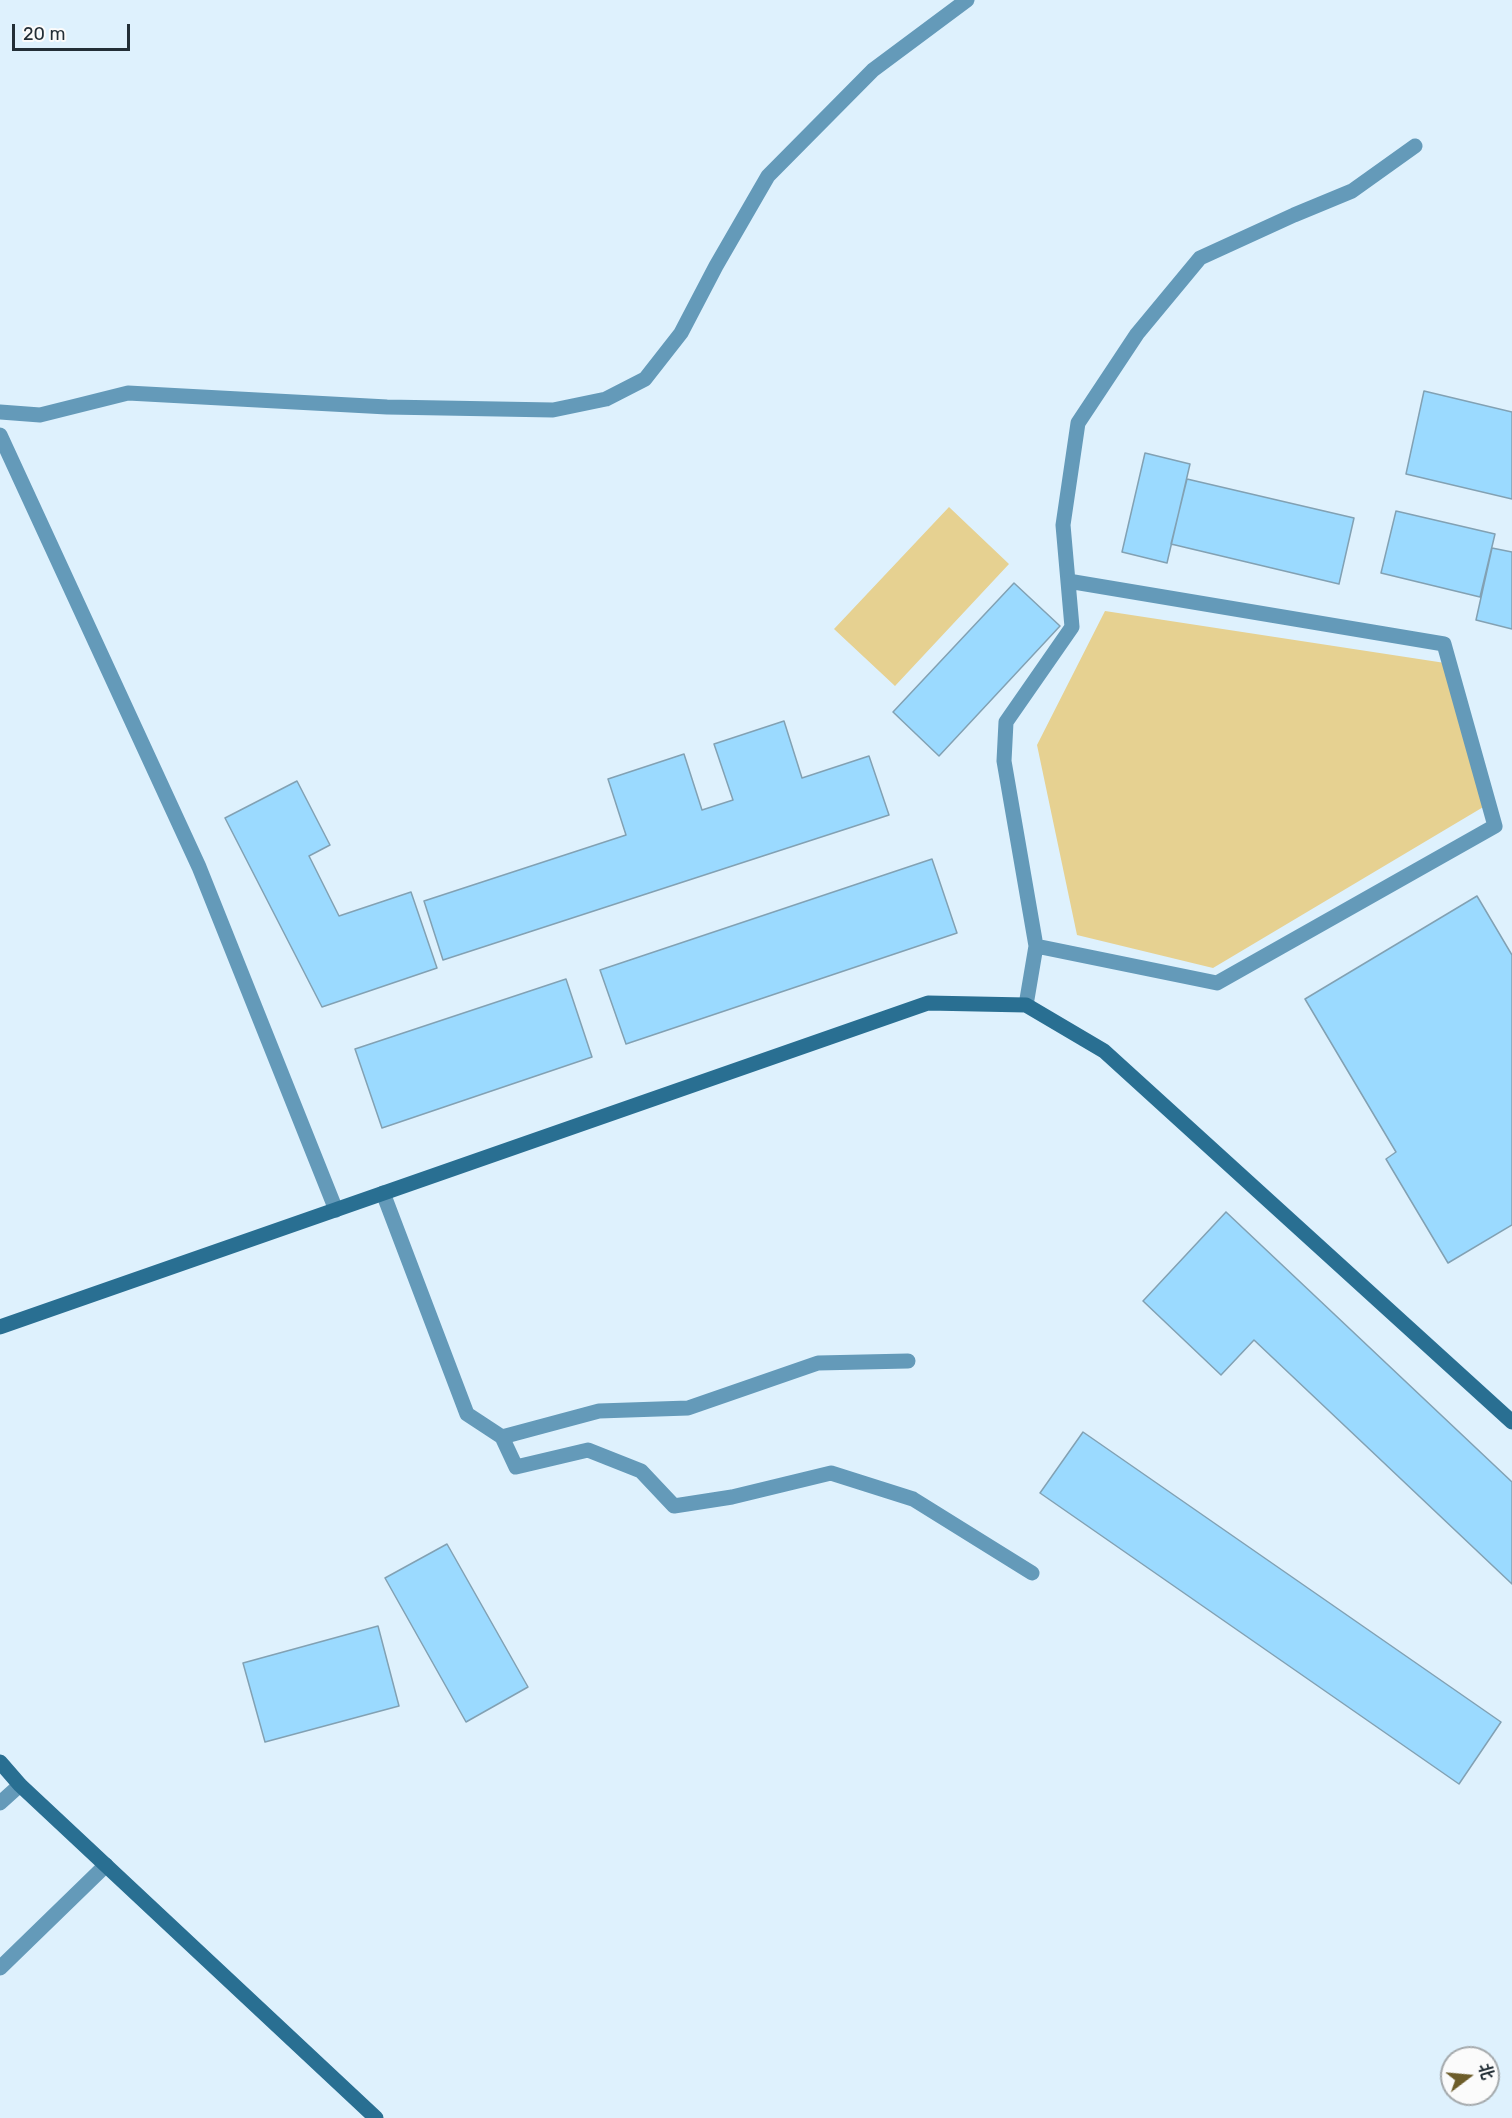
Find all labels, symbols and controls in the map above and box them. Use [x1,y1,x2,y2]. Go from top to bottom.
scale bar [15,12,134,50]
text: 20 m [23,23,65,45]
north arrow [1440,2046,1500,2106]
text: 北 [1475,2061,1497,2082]

